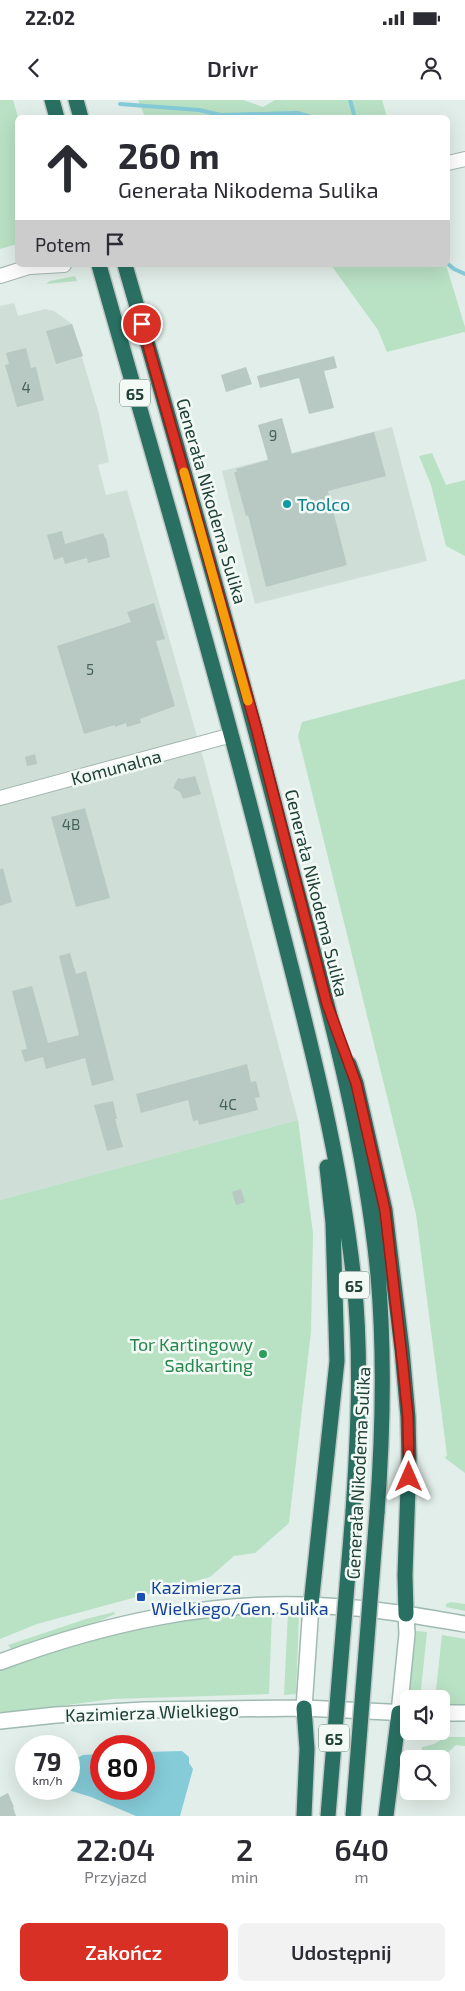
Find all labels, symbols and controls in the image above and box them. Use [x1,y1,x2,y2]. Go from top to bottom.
text: 22:02 [25,6,75,29]
icon: back [20,54,48,82]
icon: person [417,54,445,82]
text: Drivr [207,55,258,81]
text: 260 m [118,134,219,176]
icon: ahead [35,135,100,200]
text: Generała Nikodema Sulika [118,176,378,202]
icon: arrive [101,230,129,258]
text: Potem [35,233,91,256]
pin [121,303,163,345]
icon: arrive [128,310,156,338]
house number: 4 [21,378,31,396]
road number: 65 [120,380,150,406]
street label: Generała Nikodema Sulika [172,396,252,606]
house number: 9 [269,426,277,444]
place label: Toolco [297,493,350,515]
marker: Toolco [281,498,293,510]
house number: 5 [86,660,94,678]
street label: Komunalna [68,744,164,790]
street label: Generała Nikodema Sulika [281,787,353,999]
house number: 4B [62,815,80,833]
house number: 4C [219,1095,237,1113]
road number: 65 [339,1272,369,1298]
place label: Tor Kartingowy Sadkarting [129,1333,253,1376]
marker: Tor Kartingowy Sadkarting [257,1348,269,1360]
street label: Generała Nikodema Sulika [341,1366,375,1580]
position arrow [382,1450,434,1502]
place label: Kazimierza Wielkiego/Gen. Sulika [151,1576,329,1619]
marker: Kazimierza Wielkiego/Gen. Sulika [135,1591,147,1603]
map controls [400,1690,450,1800]
button: sound [400,1690,450,1740]
street label: Kazimierza Wielkiego [65,1698,239,1726]
road number: 65 [319,1725,349,1752]
speed limit sign: 80 [90,1735,155,1800]
text: 79 [34,1746,61,1776]
button: search [400,1750,450,1800]
text: km/h [33,1773,62,1787]
text: 22:04 [76,1831,155,1867]
text: 2 [236,1831,253,1867]
text: 640 [334,1831,389,1867]
text: Przyjazd [84,1867,147,1886]
text: min [231,1867,258,1886]
text: m [355,1867,369,1886]
button: Zakończ [20,1923,228,1981]
button: Udostępnij [238,1923,445,1981]

